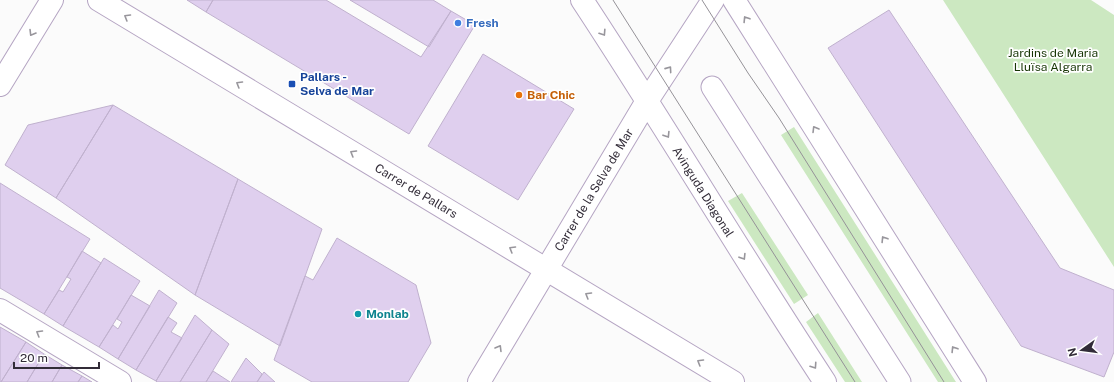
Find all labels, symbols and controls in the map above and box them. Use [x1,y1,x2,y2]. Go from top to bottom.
one-way arrow [124,14,131,21]
place label: Fresh [466,16,499,30]
one-way arrow [743,16,751,23]
marker: Fresh [453,18,463,28]
one-way arrow [598,28,605,35]
one-way arrow [29,29,36,36]
park label: Jardins de Maria Lluïsa Algarra [1008,46,1098,74]
one-way arrow [664,66,672,73]
place label: Pallars - Selva de Mar [300,70,374,98]
marker: Pallars - Selva de Mar [287,79,297,89]
one-way arrow [236,81,243,88]
place label: Bar Chic [527,88,576,102]
marker: Bar Chic [514,90,524,100]
street label: Carrer de la Selva de Mar [552,126,636,254]
one-way arrow [812,126,819,133]
one-way arrow [663,131,670,138]
street label: Avinguda Diagonal [670,144,737,240]
one-way arrow [350,150,357,157]
street label: Carrer de Pallars [372,161,460,221]
one-way arrow [881,236,889,243]
one-way arrow [509,246,516,253]
one-way arrow [739,253,746,260]
one-way arrow [585,293,592,300]
place label: Monlab [366,307,409,321]
marker: Monlab [353,309,363,319]
north arrow [1062,330,1102,370]
one-way arrow [36,331,43,338]
scale bar [14,344,99,370]
one-way arrow [494,345,502,352]
one-way arrow [951,346,959,353]
text: N [1065,347,1079,358]
text: 20 m [20,351,48,365]
one-way arrow [697,359,704,367]
one-way arrow [810,362,817,369]

